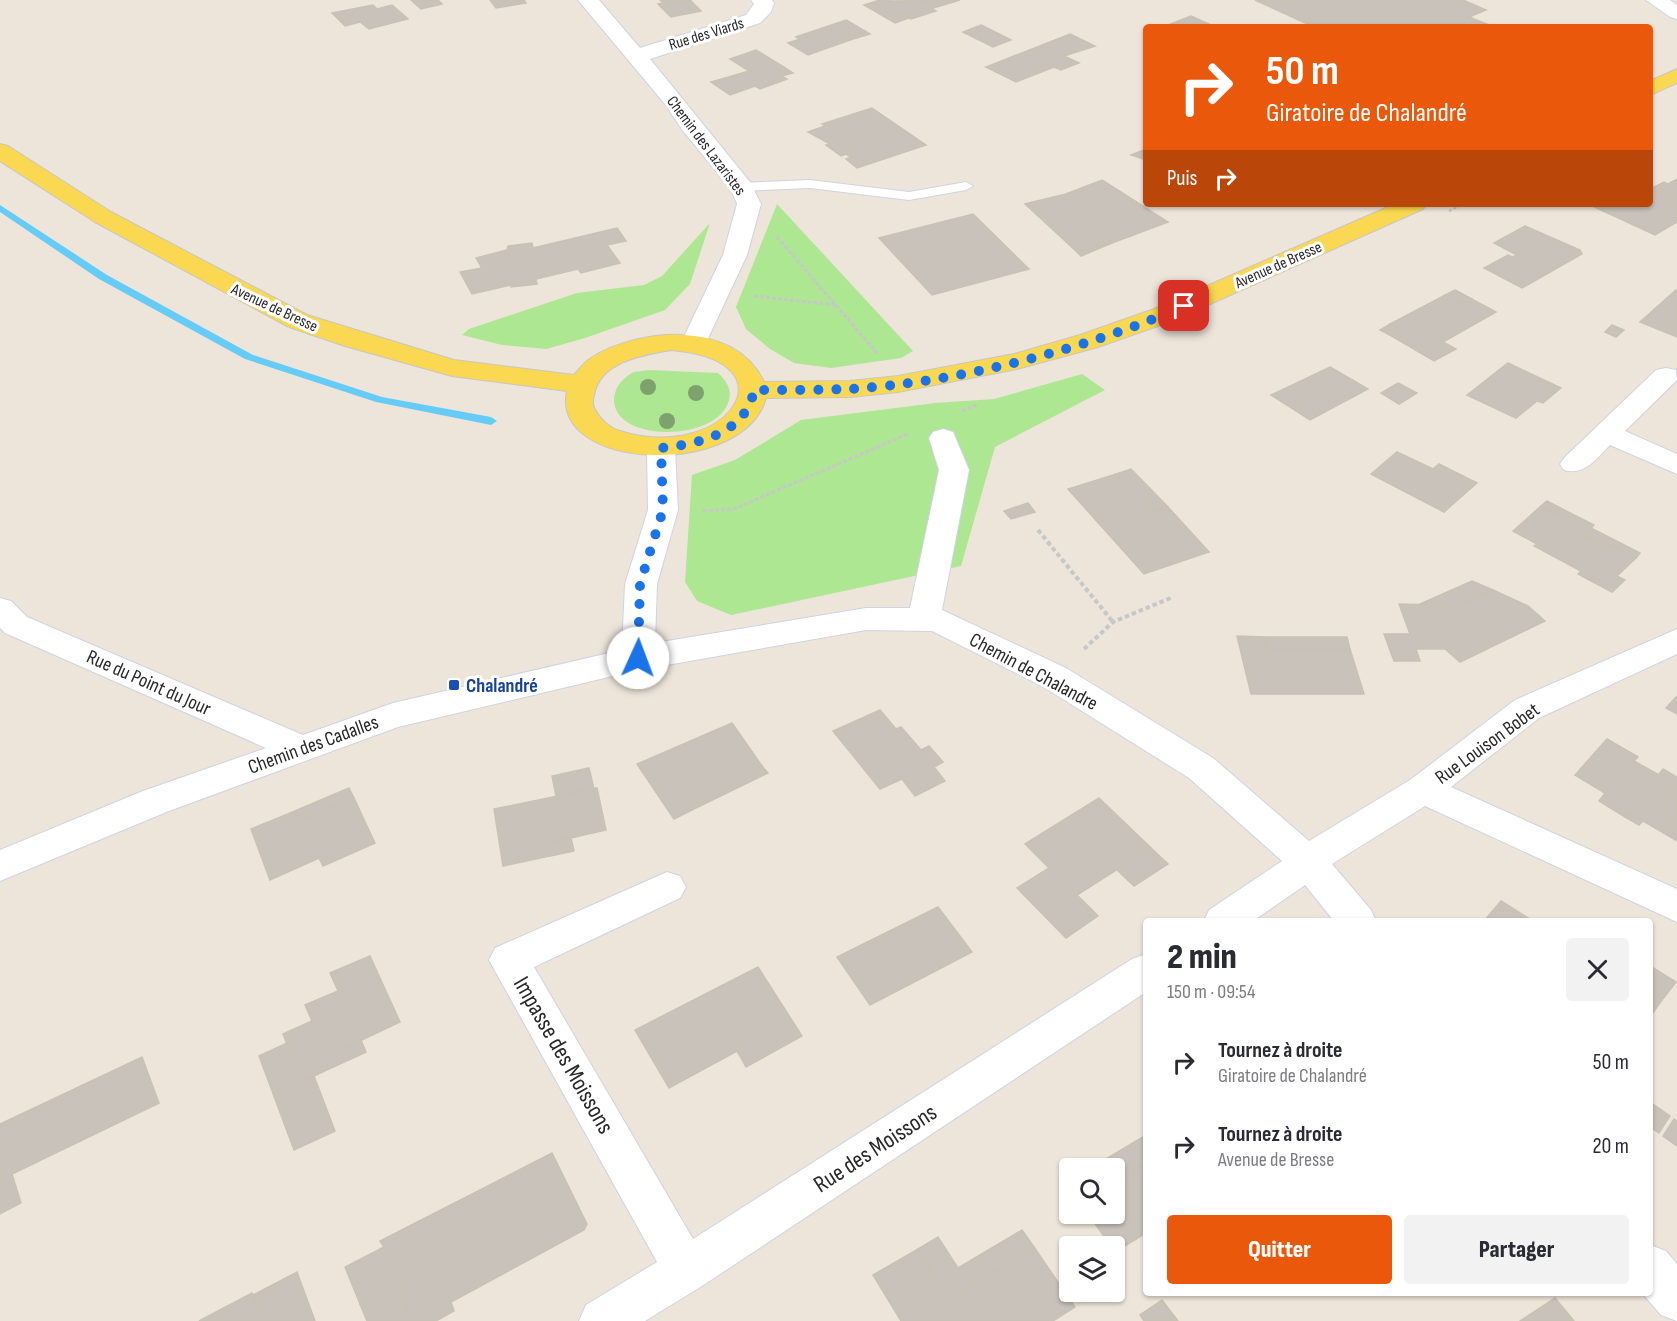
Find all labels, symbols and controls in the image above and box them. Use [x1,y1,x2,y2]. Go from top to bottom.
street label: Rue des Viards [667,14,747,55]
text: 50 m [1266,46,1339,97]
icon: right [1167,48,1245,126]
street label: Chemin des Lazaristes [662,93,749,199]
text: Giratoire de Chalandré [1266,97,1467,129]
icon: right [1209,162,1242,195]
text: Puis [1167,165,1197,192]
street label: Avenue de Bresse [1231,238,1325,293]
street label: Avenue de Bresse [227,280,321,337]
pin [1158,280,1209,331]
icon: arrive [1167,289,1200,322]
position arrow [606,626,670,690]
street label: Chemin de Chalandre [965,628,1102,716]
street label: Rue du Point du Jour [83,645,215,721]
place label: Chalandré [466,674,538,698]
marker: Chalandré [447,678,461,692]
street label: Rue Louison Bobet [1431,698,1544,790]
street label: Chemin des Cadalles [245,710,382,780]
text: 2 min [1167,936,1237,979]
button: close [1566,938,1629,1001]
street label: Impasse des Moissons [507,972,620,1139]
text: 150 m · 09:54 [1167,980,1255,1004]
text: Tournez à droite [1218,1037,1343,1064]
icon: right [1167,1046,1200,1079]
text: 50 m [1593,1049,1629,1076]
text: Giratoire de Chalandré [1218,1064,1367,1088]
street label: Rue des Moissons [808,1098,942,1199]
text: Tournez à droite [1218,1121,1343,1148]
icon: right [1167,1130,1200,1163]
text: 20 m [1593,1133,1629,1160]
text: Avenue de Bresse [1218,1148,1334,1172]
map controls [1059,1158,1125,1302]
button: search [1059,1158,1125,1224]
button: Quitter [1167,1215,1392,1284]
button: Partager [1404,1215,1629,1284]
button: layers [1059,1236,1125,1302]

